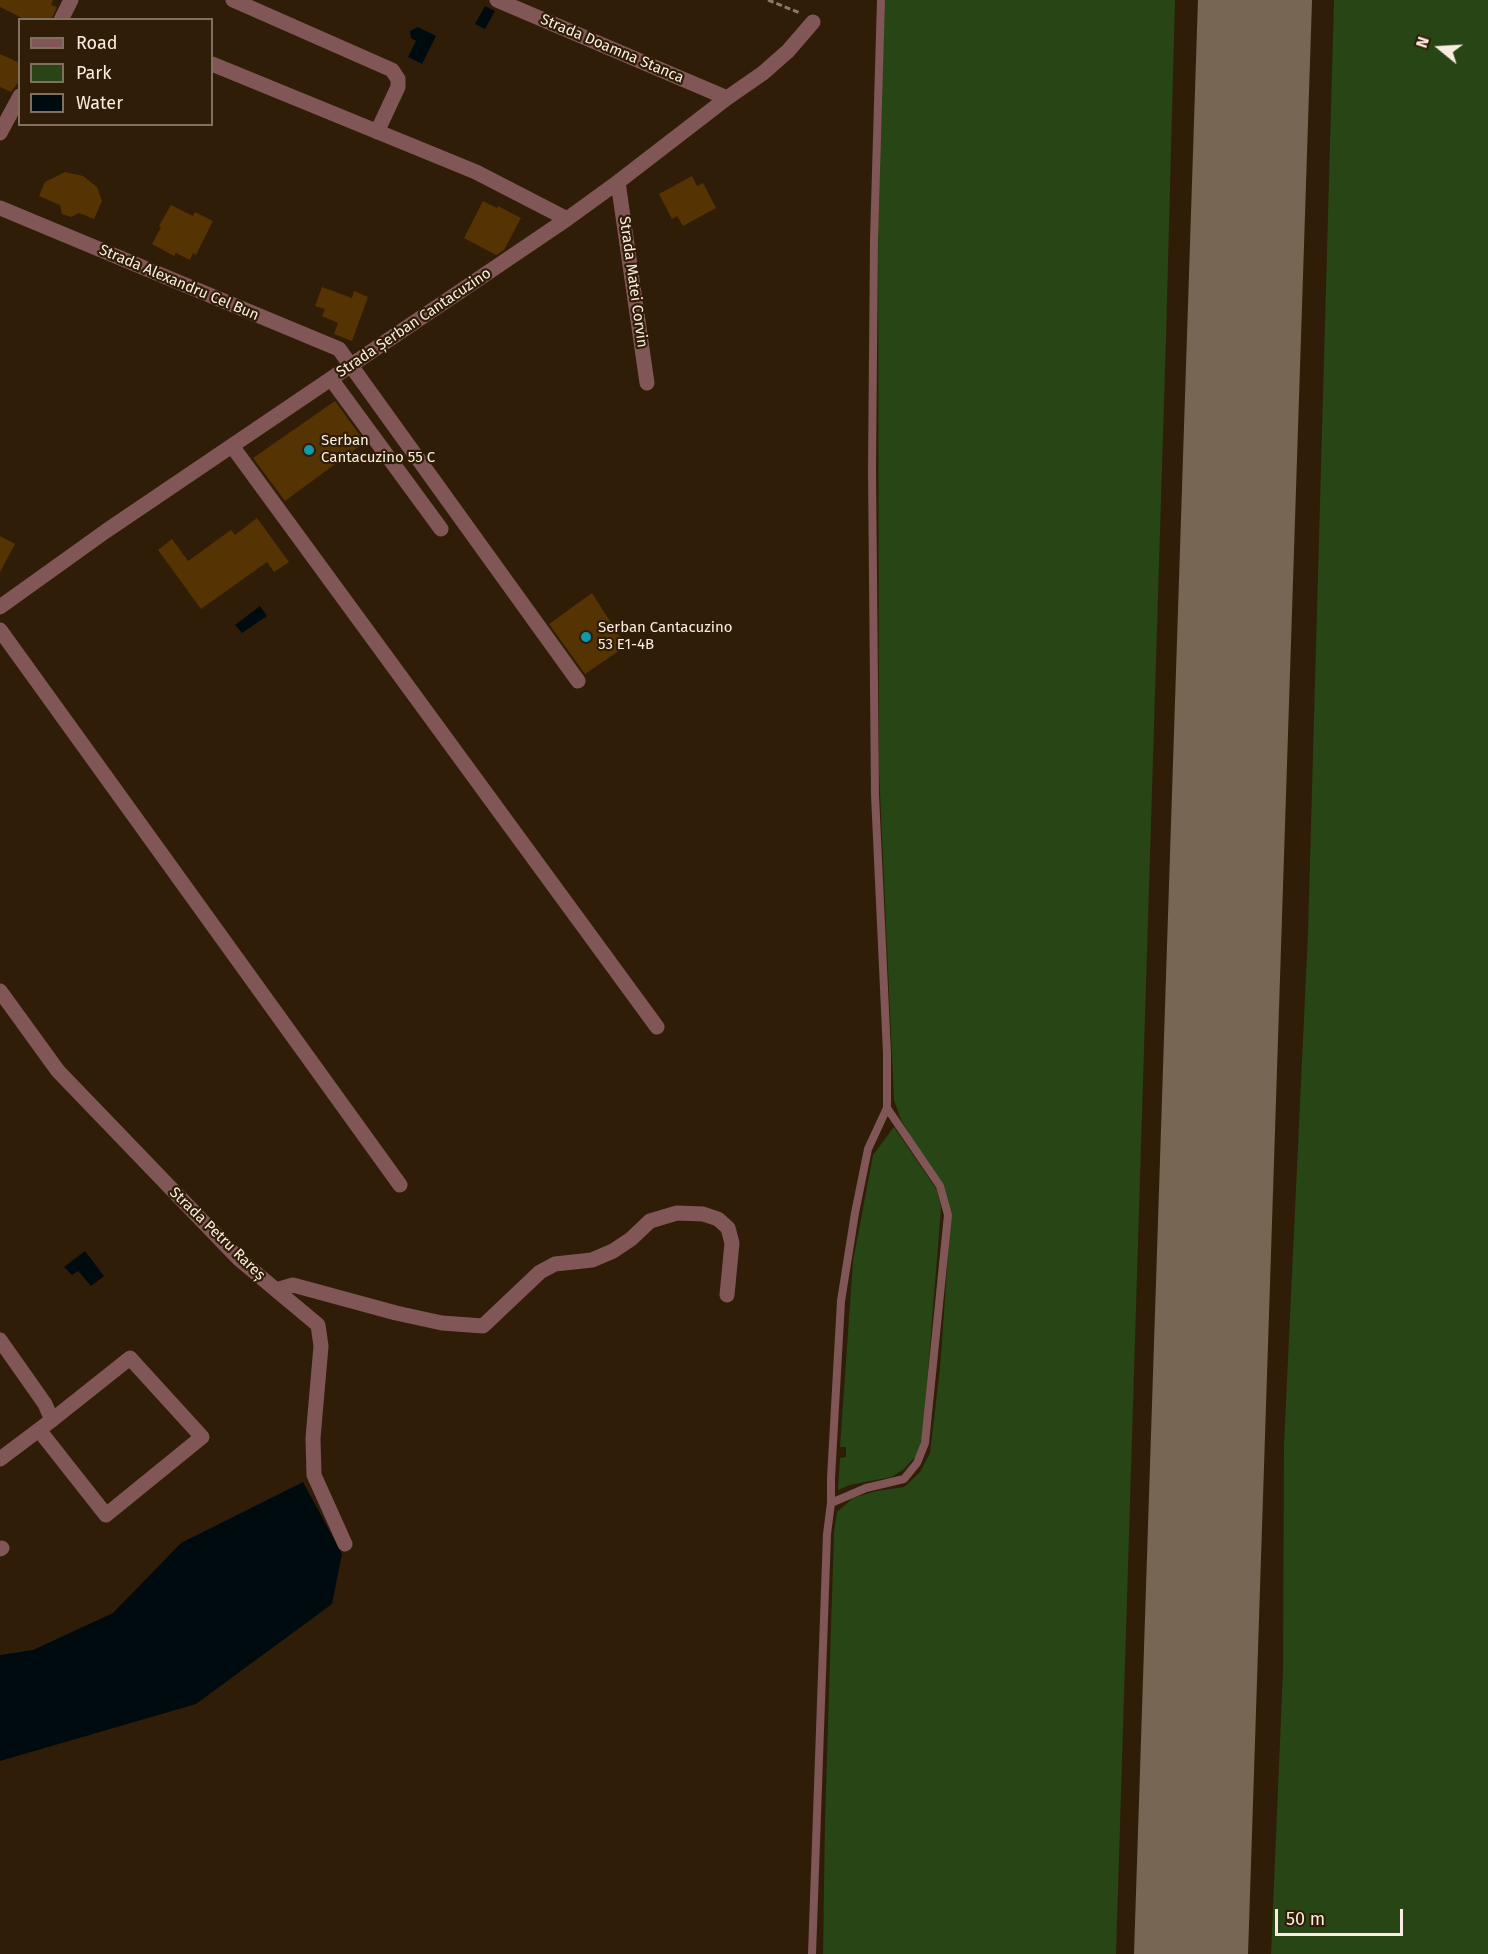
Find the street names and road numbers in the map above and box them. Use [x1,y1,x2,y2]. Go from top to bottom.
street label: Strada Doamna Stanca [538,11,686,87]
street label: Strada Matei Corvin [615,215,651,349]
street label: Strada Alexandru Cel Bun [96,241,262,325]
street label: Strada Șerban Cantacuzino [333,264,495,382]
street label: Strada Petru Rareș [165,1184,269,1284]

